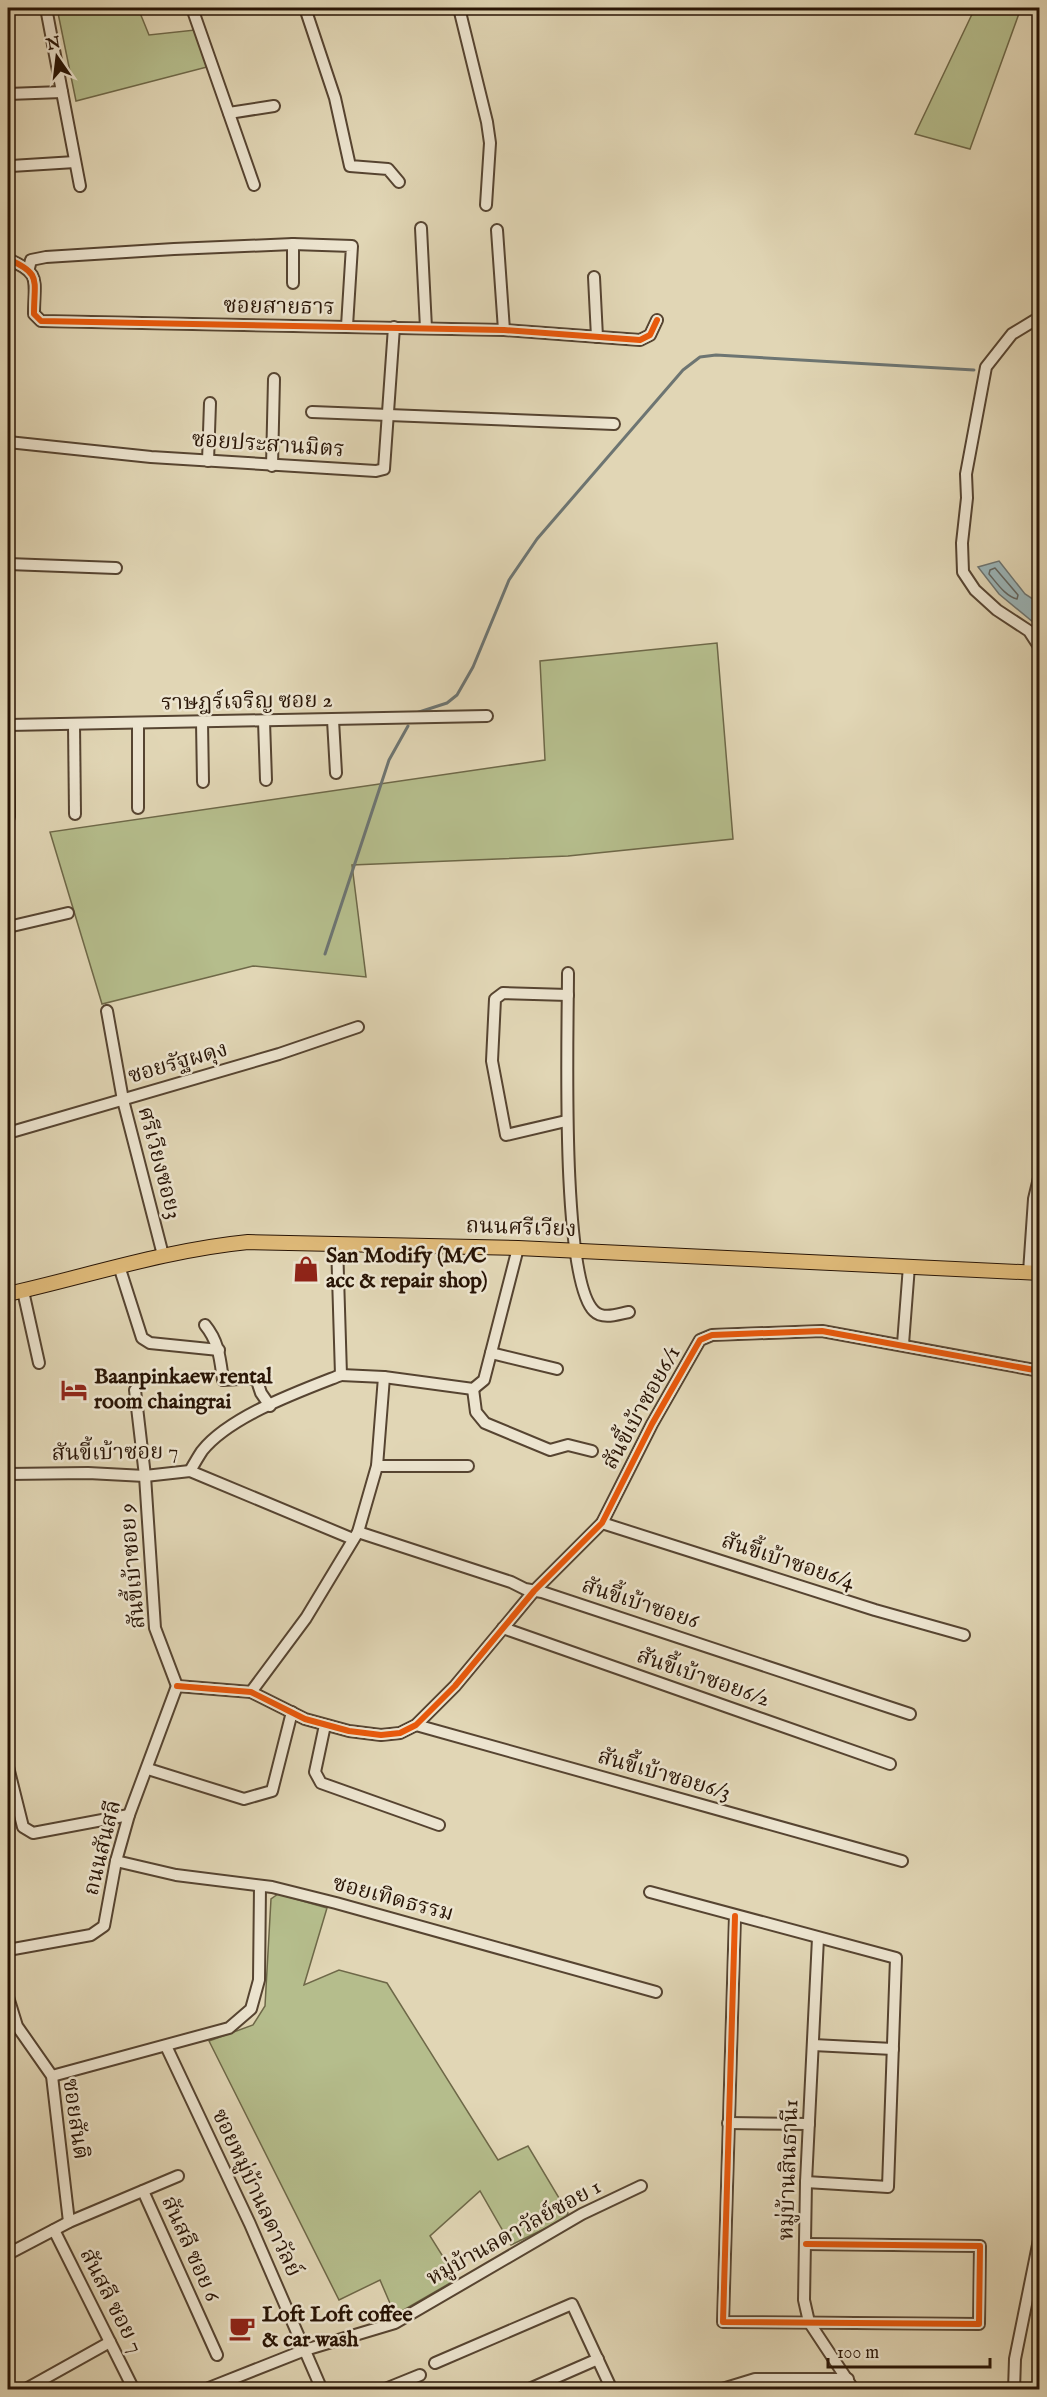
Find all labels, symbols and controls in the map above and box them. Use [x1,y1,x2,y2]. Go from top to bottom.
north arrow [27,27,87,87]
text: N [44,33,63,56]
street label: ซอยสายธาร [223,292,335,322]
street label: ซอยประสานมิตร [191,426,345,464]
street label: ราษฎร์เจริญ ซอย 2 [161,687,333,717]
street label: ซอยรัฐผดุง [125,1035,231,1091]
street label: ศรีเวียงซอย3 [130,1103,188,1223]
street label: ถนนศรีเวียง [465,1212,577,1244]
place label: San Modify (M/C acc & repair shop) [326,1242,488,1295]
shop icon: San Modify (M/C acc & repair shop) [291,1254,321,1284]
street label: สันขี้เบ้าซอย6/1 [593,1339,687,1475]
place label: Baanpinkaew rental room chaingrai [94,1363,273,1416]
hotel icon: Baanpinkaew rental room chaingrai [59,1375,89,1405]
street label: สันขี้เบ้าซอย 7 [51,1434,179,1468]
street label: สันขี้เบ้าซอย 9 [110,1502,152,1630]
street label: สันขี้เบ้าซอย6/4 [718,1523,860,1597]
street label: สันขี้เบ้าซอย6 [578,1568,704,1636]
street label: สันขี้เบ้าซอย6/2 [633,1638,774,1714]
street label: สันขี้เบ้าซอย6/3 [594,1739,735,1807]
street label: ถนนสันสลี [78,1797,128,1899]
street label: ซอยเทิดธรรม [329,1869,457,1929]
street label: ซอยสันติ [55,2077,95,2161]
street label: หมู่บ้านสินธานี1 [773,2099,805,2241]
street label: ซอยหมู่บ้านลดาวัลย์ [205,2104,307,2282]
street label: หมู่บ้านลดาวัลย์ซอย 1 [422,2173,606,2293]
street label: สันสลี ซอย 6 [154,2192,226,2307]
street label: สันสลี ซอย 7 [73,2244,149,2358]
place label: Loft Loft coffee & car wash [262,2301,413,2354]
cafe icon: Loft Loft coffee & car wash [227,2313,257,2343]
scale bar [828,2331,990,2369]
text: 100 m [837,2342,879,2365]

